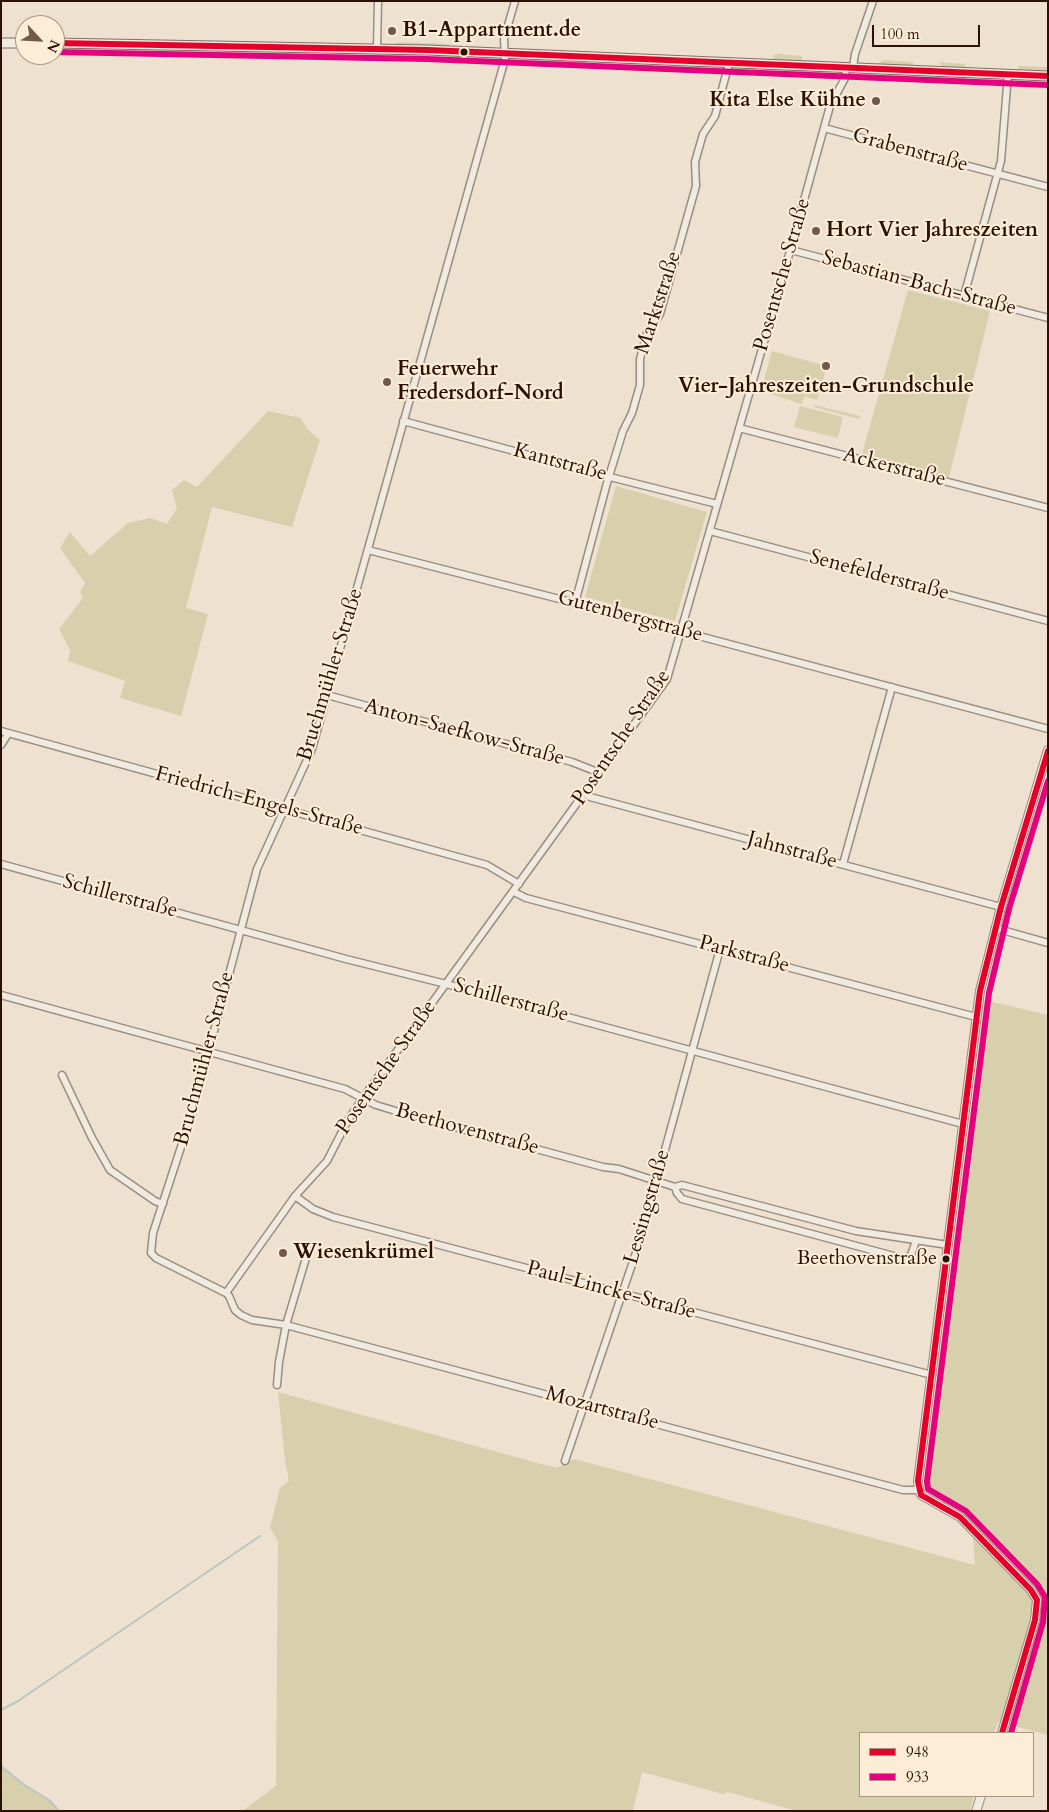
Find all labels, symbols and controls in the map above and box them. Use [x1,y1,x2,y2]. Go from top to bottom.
north arrow [15,15,65,65]
scale bar [874,15,982,47]
place label: B1-Appartment.de [402,18,581,44]
text: 100 m [880,24,920,44]
marker: B1-Appartment.de [386,25,398,37]
text: N [42,37,64,56]
unlabelled marker [459,47,469,57]
place label: Kita Else Kühne [709,88,866,114]
marker: Kita Else Kühne [870,95,882,107]
street label: Grabenstraße [849,123,971,179]
street label: Posentsche Straße [749,196,817,354]
place label: Hort Vier Jahreszeiten [826,218,1038,244]
marker: Hort Vier Jahreszeiten [810,225,822,237]
street label: Sebastian-Bach-Straße [819,246,1019,322]
street label: Marktstraße [631,248,687,358]
place label: Feuerwehr Fredersdorf-Nord [397,357,564,407]
marker: Vier-Jahreszeiten-Grundschule [820,360,832,372]
place label: Vier-Jahreszeiten-Grundschule [678,374,974,400]
marker: Feuerwehr Fredersdorf-Nord [381,376,393,388]
street label: Kantstraße [511,438,609,488]
street label: Ackerstraße [840,443,948,493]
street label: Senefelderstraße [806,545,952,607]
street label: Bruchmühler Straße [293,586,369,764]
street label: Gutenbergstraße [555,586,705,648]
street label: Posentsche Straße [567,665,677,811]
street label: Anton-Saefkow-Straße [361,694,567,772]
street label: Friedrich-Engels-Straße [152,762,366,842]
street label: Jahnstraße [744,827,840,875]
street label: Schillerstraße [60,870,180,924]
street label: Parkstraße [696,931,792,979]
street label: Bruchmühler Straße [170,969,240,1149]
street label: Schillerstraße [451,974,571,1028]
street label: Posentsche Straße [331,996,443,1140]
street label: Beethovenstraße [393,1099,541,1161]
street label: Lessingstraße [620,1147,676,1267]
place label: Wiesenkrümel [293,1240,434,1266]
marker: Wiesenkrümel [277,1247,289,1259]
place label: Beethovenstraße [797,1247,937,1271]
marker: Beethovenstraße [941,1254,951,1264]
street label: Paul-Lincke-Straße [524,1256,698,1326]
street label: Mozartstraße [543,1382,661,1436]
legend [859,1732,1034,1797]
text: 948 [906,1742,929,1762]
text: 933 [906,1767,929,1787]

